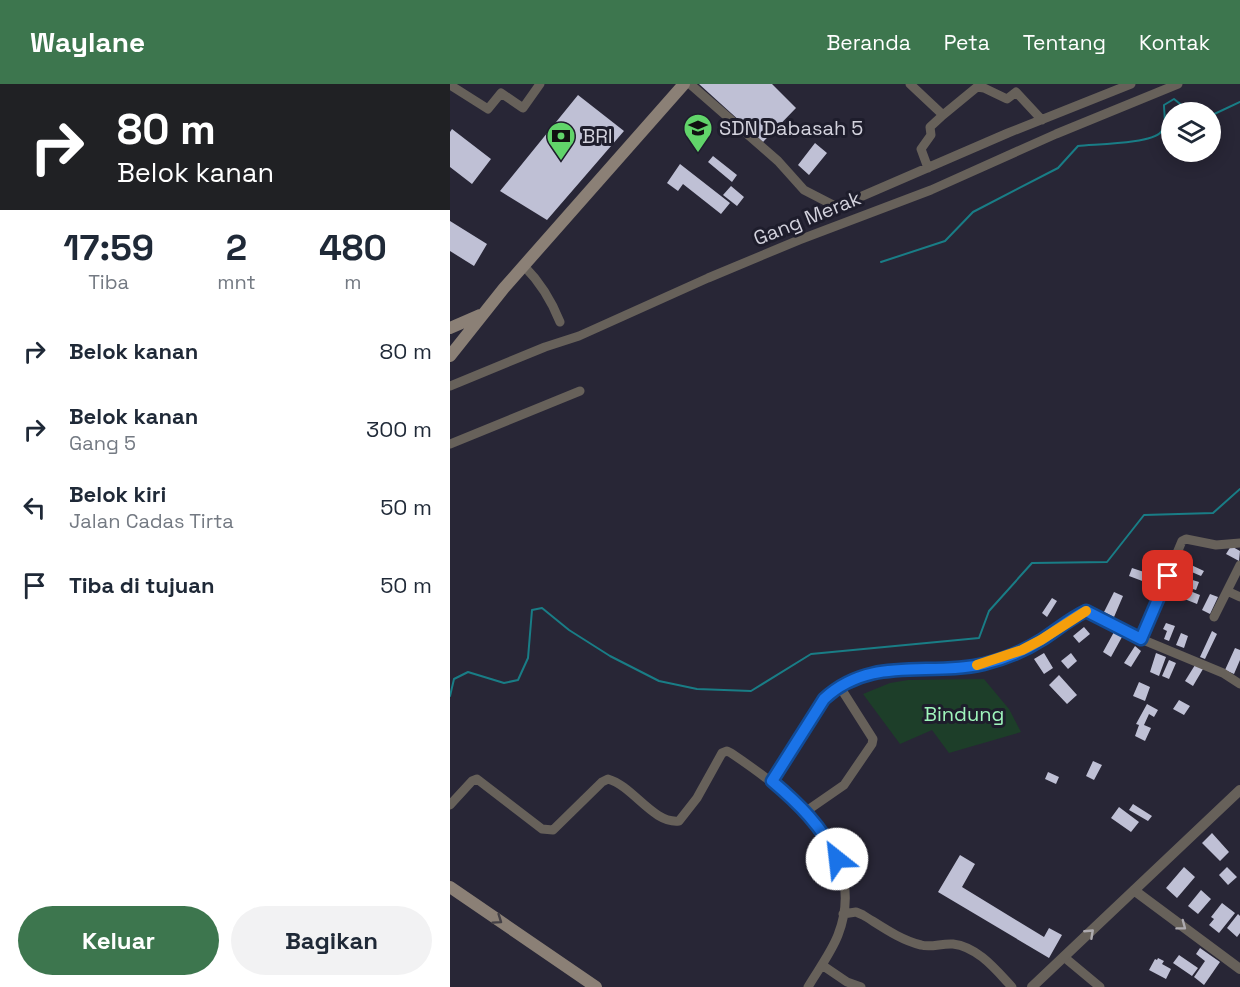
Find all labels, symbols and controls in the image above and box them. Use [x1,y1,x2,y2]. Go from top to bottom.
text: Waylane [30,24,145,60]
text: Beranda [826,29,911,56]
text: Peta [944,29,990,56]
text: Tentang [1023,29,1106,56]
text: Kontak [1139,29,1210,56]
map controls [1161,102,1221,162]
button: layers [1161,102,1221,162]
text: 80 m [117,103,216,156]
icon: right [18,108,96,186]
school or university icon: SDN Dabasah 5 [682,112,714,154]
place label: SDN Dabasah 5 [719,115,863,141]
bank icon: BRI [545,120,577,162]
place label: BRI [582,123,613,149]
text: Belok kanan [117,155,274,190]
street label: Gang Merak [749,185,865,251]
text: 17:59 [63,225,154,271]
text: 2 [226,225,247,271]
text: 480 [319,225,387,271]
text: Tiba [88,269,129,295]
text: mnt [217,269,256,295]
text: m [344,269,361,295]
icon: right [18,335,51,368]
text: Belok kanan [69,337,198,365]
text: 80 m [380,337,432,365]
text: Belok kanan [69,402,198,430]
icon: right [18,413,51,446]
text: 300 m [366,415,432,443]
text: Gang 5 [69,430,136,456]
text: Belok kiri [69,480,166,508]
icon: left [18,491,51,524]
text: 50 m [380,493,432,521]
text: Jalan Cadas Tirta [69,508,234,534]
pin [1142,550,1193,601]
icon: arrive [1151,559,1184,592]
icon: arrive [18,569,51,602]
text: Tiba di tujuan [69,571,215,599]
text: 50 m [380,571,432,599]
park label: Bindung [924,701,1004,727]
position arrow [805,827,869,891]
button: Keluar [18,906,219,975]
button: Bagikan [231,906,432,975]
one-way arrow [492,913,503,924]
one-way arrow [1175,919,1186,930]
one-way arrow [1083,929,1094,940]

